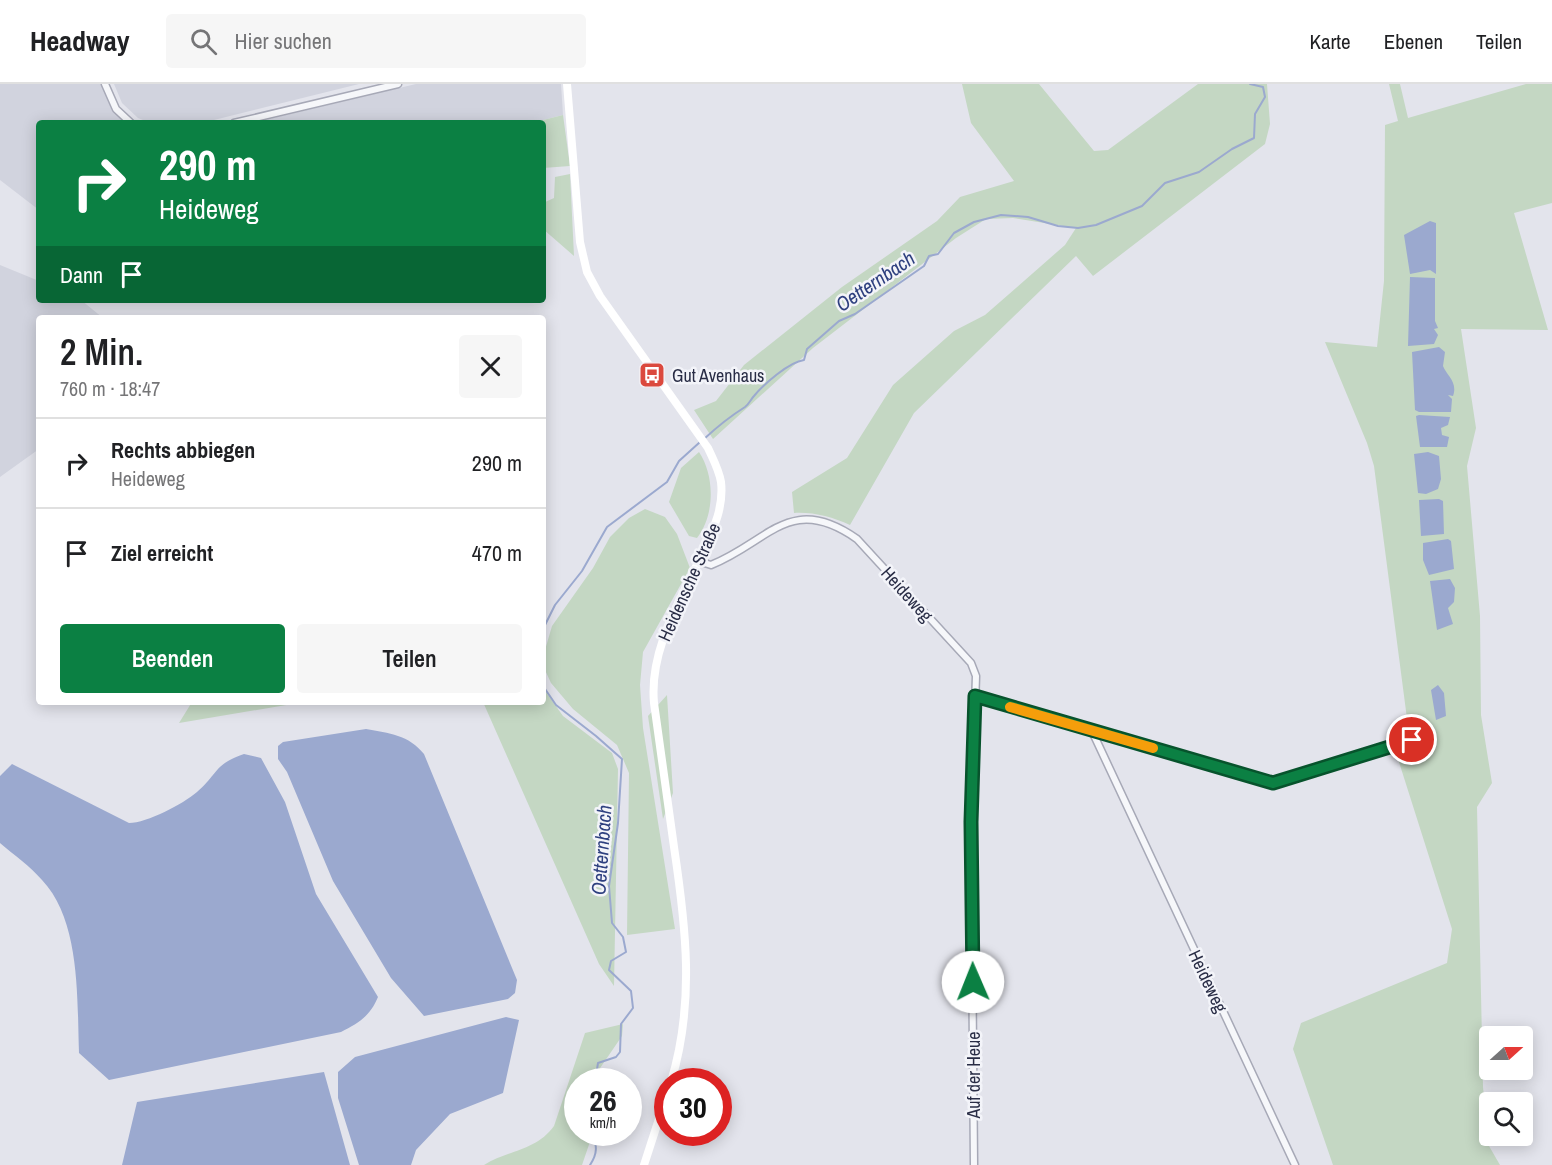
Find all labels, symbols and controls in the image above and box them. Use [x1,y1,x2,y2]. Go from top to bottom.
search box [166,14,586,68]
text: Headway [30,22,130,60]
icon: search [187,25,220,58]
text: Hier suchen [235,26,332,56]
text: Karte [1310,27,1351,56]
text: Ebenen [1384,27,1443,56]
text: Teilen [1476,27,1522,56]
text: 290 m [159,137,257,193]
icon: right [60,144,138,222]
text: Heideweg [159,191,259,227]
water label: Oetternbach [830,245,920,317]
icon: arrive [115,258,148,291]
text: Dann [60,260,103,290]
text: 2 Min. [60,328,143,376]
button: close [459,335,522,398]
bus stop icon: Gut Avenhaus [637,360,667,390]
place label: Gut Avenhaus [672,363,764,388]
text: 760 m · 18:47 [60,375,160,402]
text: Rechts abbiegen [111,435,255,465]
icon: right [60,447,93,480]
text: 290 m [472,448,522,478]
text: Heideweg [111,465,185,492]
street label: Heidensche Straße [652,519,726,645]
icon: arrive [60,537,93,570]
text: Ziel erreicht [111,538,213,568]
text: 470 m [472,538,522,568]
street label: Heideweg [875,561,939,628]
button: Beenden [60,624,285,693]
button: Teilen [297,624,522,693]
pin [1386,714,1437,765]
icon: arrive [1395,723,1428,756]
water label: Oetternbach [584,804,618,896]
street label: Heideweg [1183,946,1234,1017]
position arrow [941,950,1005,1014]
north arrow [1479,1026,1533,1080]
map controls [1479,1026,1533,1146]
street label: Auf der Heue [961,1032,986,1119]
speed limit sign: 30 [654,1068,732,1146]
text: 26 [589,1080,617,1120]
button: search [1479,1092,1533,1146]
text: km/h [590,1112,616,1133]

